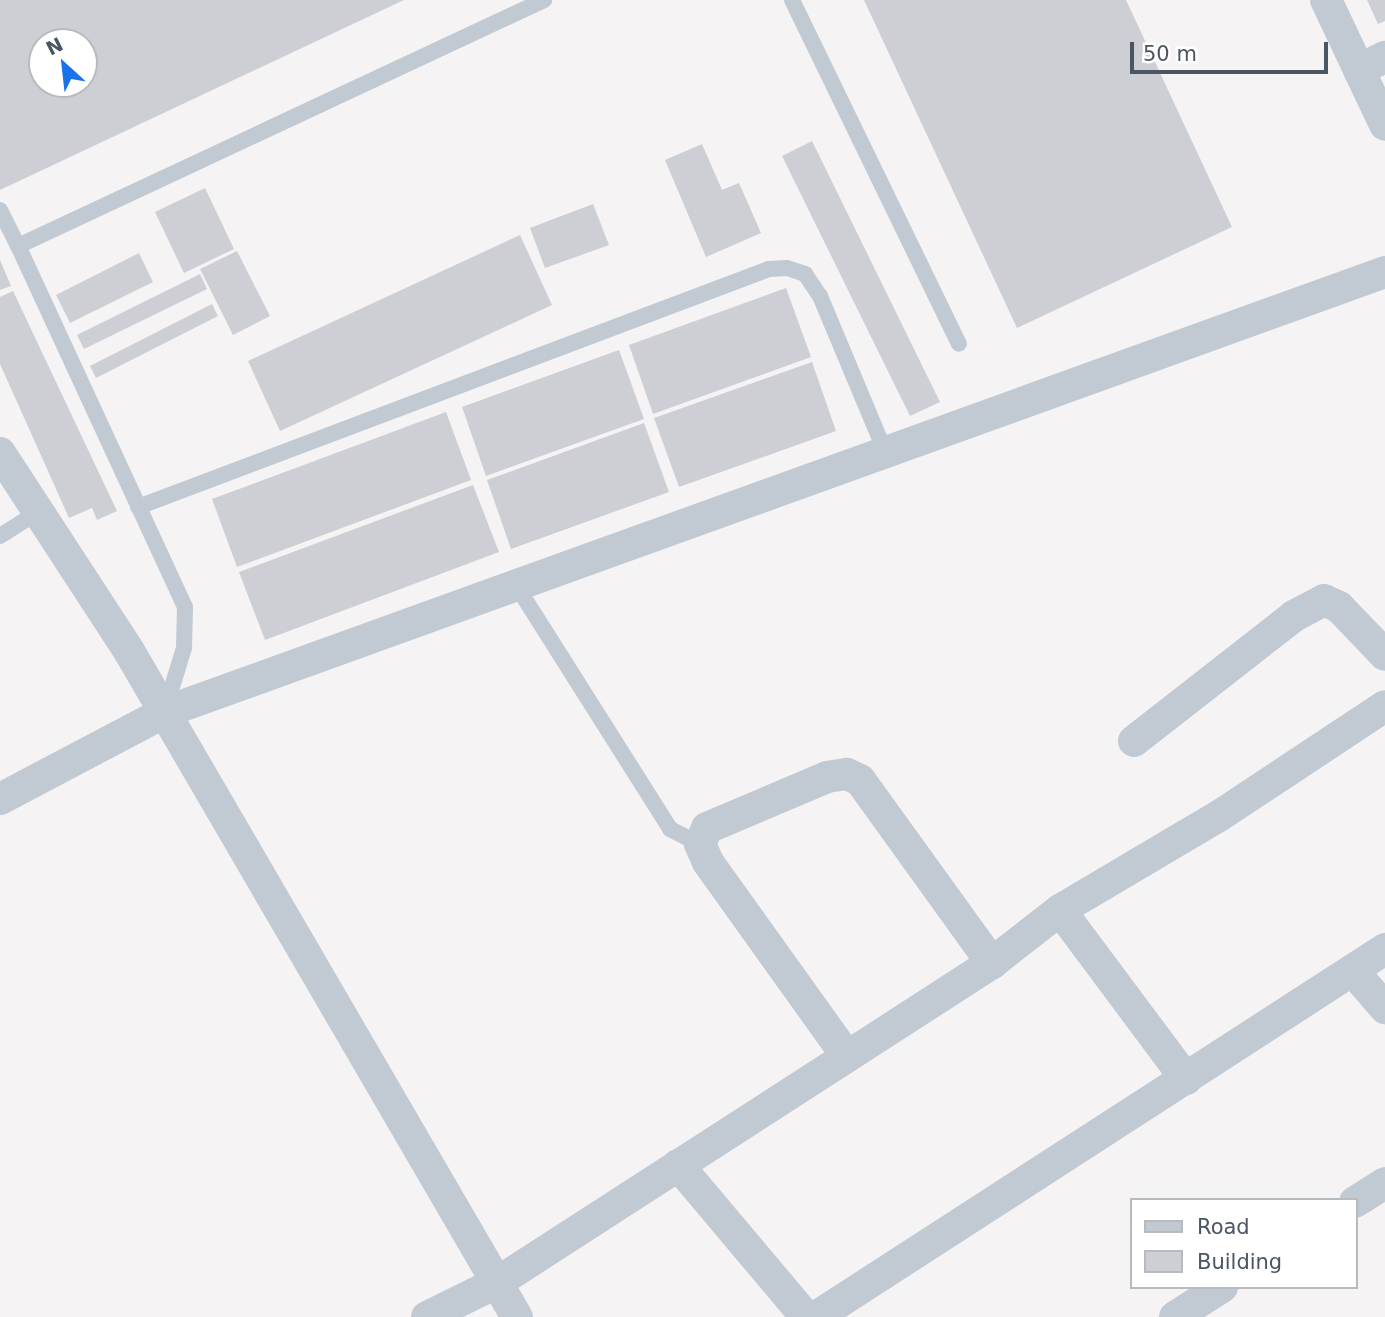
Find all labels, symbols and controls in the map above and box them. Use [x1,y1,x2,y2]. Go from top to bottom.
north arrow [28,28,98,98]
scale bar [1133,28,1331,72]
text: N [42,33,66,59]
text: 50 m [1143,42,1197,66]
legend [1130,1198,1357,1289]
text: Road [1197,1215,1250,1239]
text: Building [1197,1250,1282,1274]

